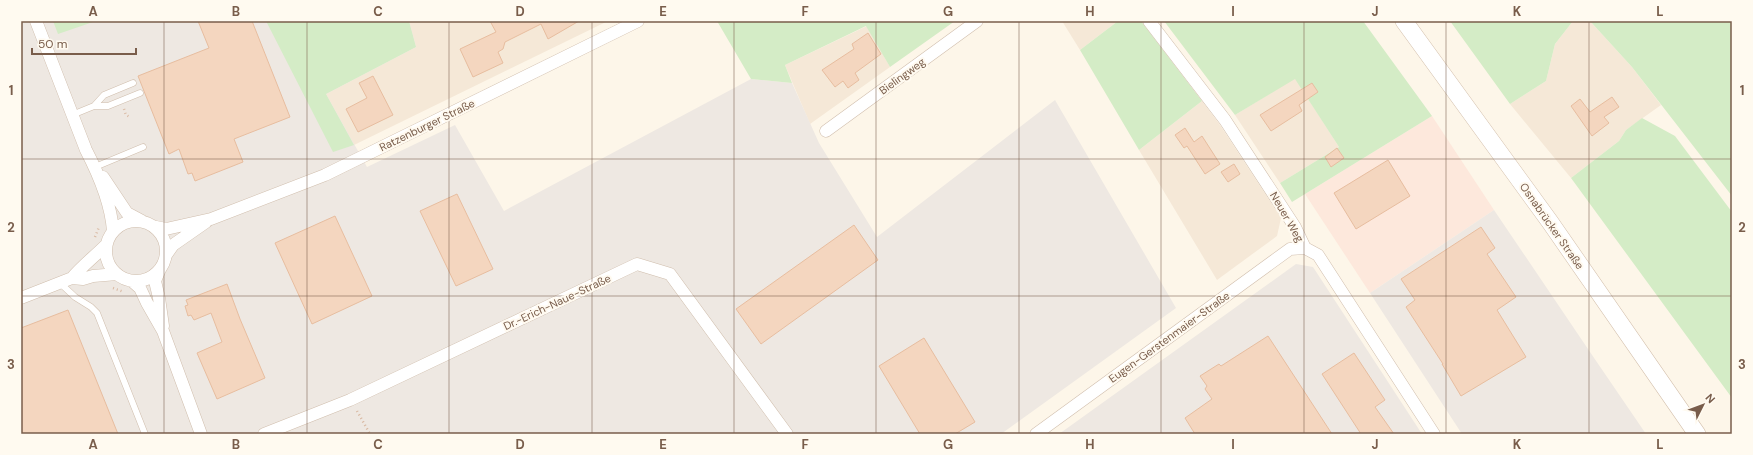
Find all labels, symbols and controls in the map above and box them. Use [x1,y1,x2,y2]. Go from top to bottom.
text: A [88,3,98,20]
text: B [232,3,240,20]
text: C [373,3,383,20]
text: D [515,3,525,20]
text: E [659,3,667,20]
text: F [801,3,809,20]
text: G [943,3,953,20]
text: H [1085,3,1095,20]
text: I [1231,3,1235,20]
text: J [1371,3,1379,20]
text: K [1513,3,1522,20]
text: L [1656,3,1664,20]
scale bar [32,30,136,56]
text: 50 m [38,36,67,52]
street label: Bielingweg [876,55,928,97]
text: 1 [9,82,13,99]
text: 1 [1740,82,1744,99]
street label: Ratzenburger Straße [377,96,477,154]
street label: Osnabrücker Straße [1517,180,1587,272]
street label: Neuer Weg [1267,189,1307,245]
text: 2 [7,219,15,236]
text: 2 [1738,219,1746,236]
street label: Dr.-Erich-Naue-Straße [501,271,613,333]
street label: Eugen-Gerstenmaier-Straße [1106,288,1232,386]
text: 3 [7,356,15,373]
text: 3 [1738,356,1746,373]
north arrow [1683,385,1723,425]
text: N [1703,391,1718,406]
text: A [88,436,98,453]
text: B [232,436,240,453]
text: C [373,436,383,453]
text: D [515,436,525,453]
text: E [659,436,667,453]
text: F [801,436,809,453]
text: G [943,436,953,453]
text: H [1085,436,1095,453]
text: I [1231,436,1235,453]
text: J [1371,436,1379,453]
text: K [1513,436,1522,453]
text: L [1656,436,1664,453]

